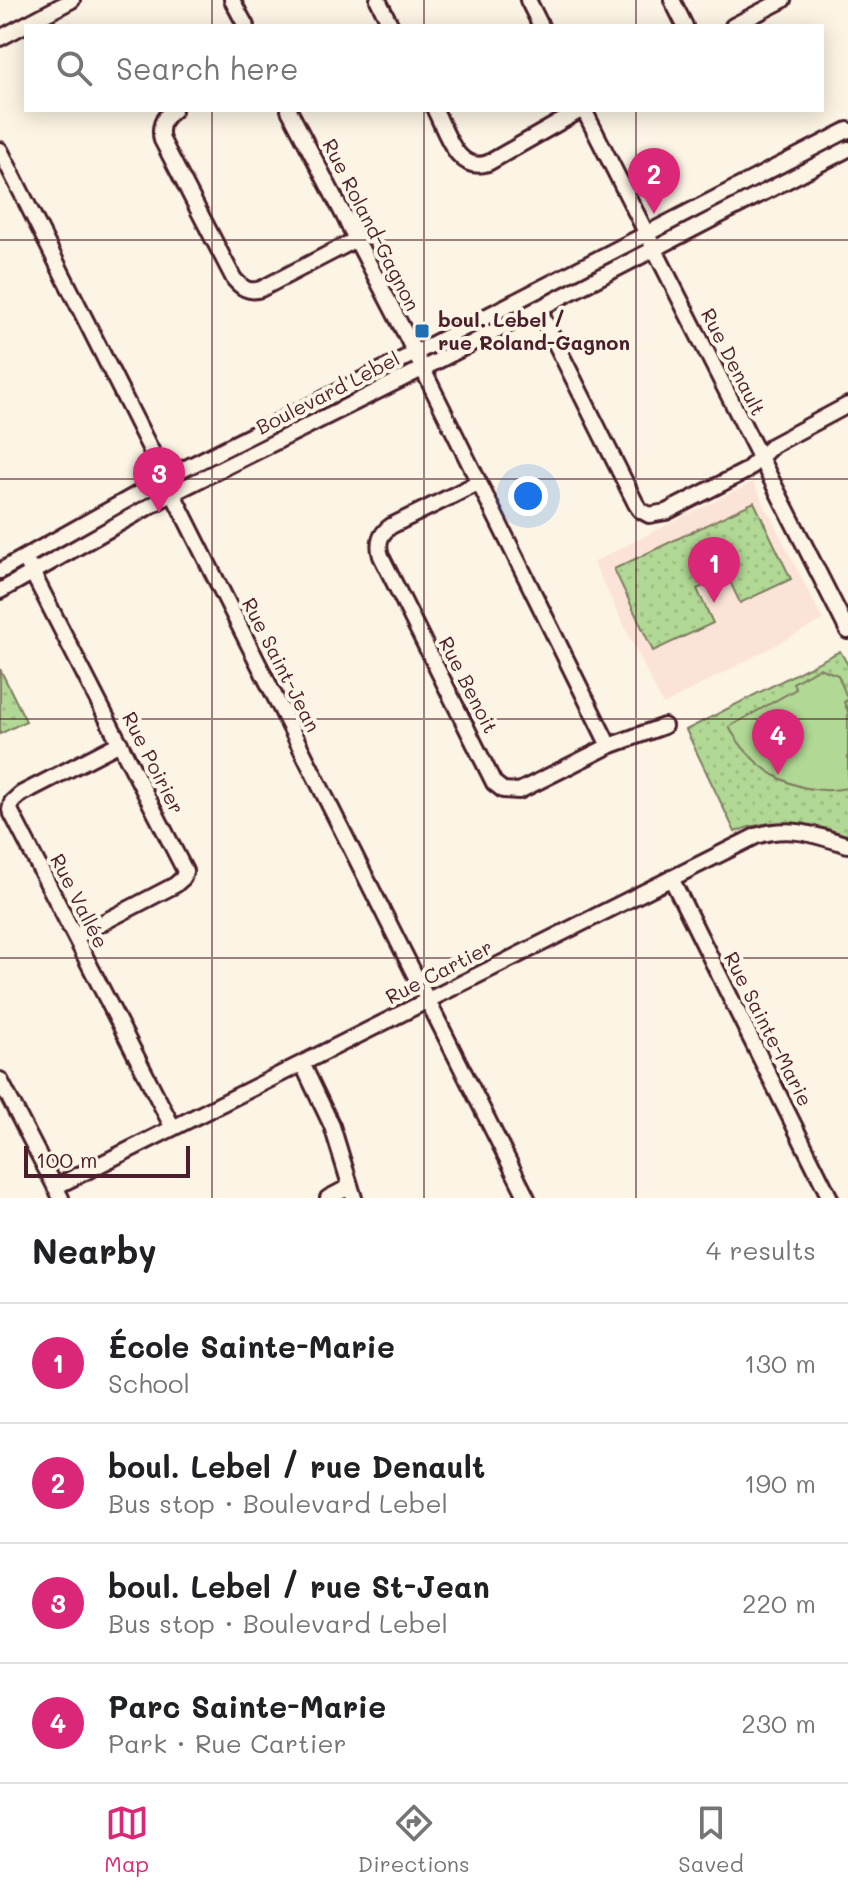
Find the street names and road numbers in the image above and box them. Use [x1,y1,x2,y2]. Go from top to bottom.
street label: Rue Roland-Gagnon [317,134,427,315]
street label: Rue Denault [696,304,772,420]
street label: Boulevard Lebel [251,345,404,440]
street label: Rue Saint-Jean [237,593,327,736]
street label: Rue Benoit [433,632,504,737]
street label: Rue Poirier [117,707,191,818]
street label: Rue Vallée [45,849,115,952]
street label: Rue Cartier [381,933,496,1009]
street label: Rue Sainte-Marie [719,947,819,1110]

